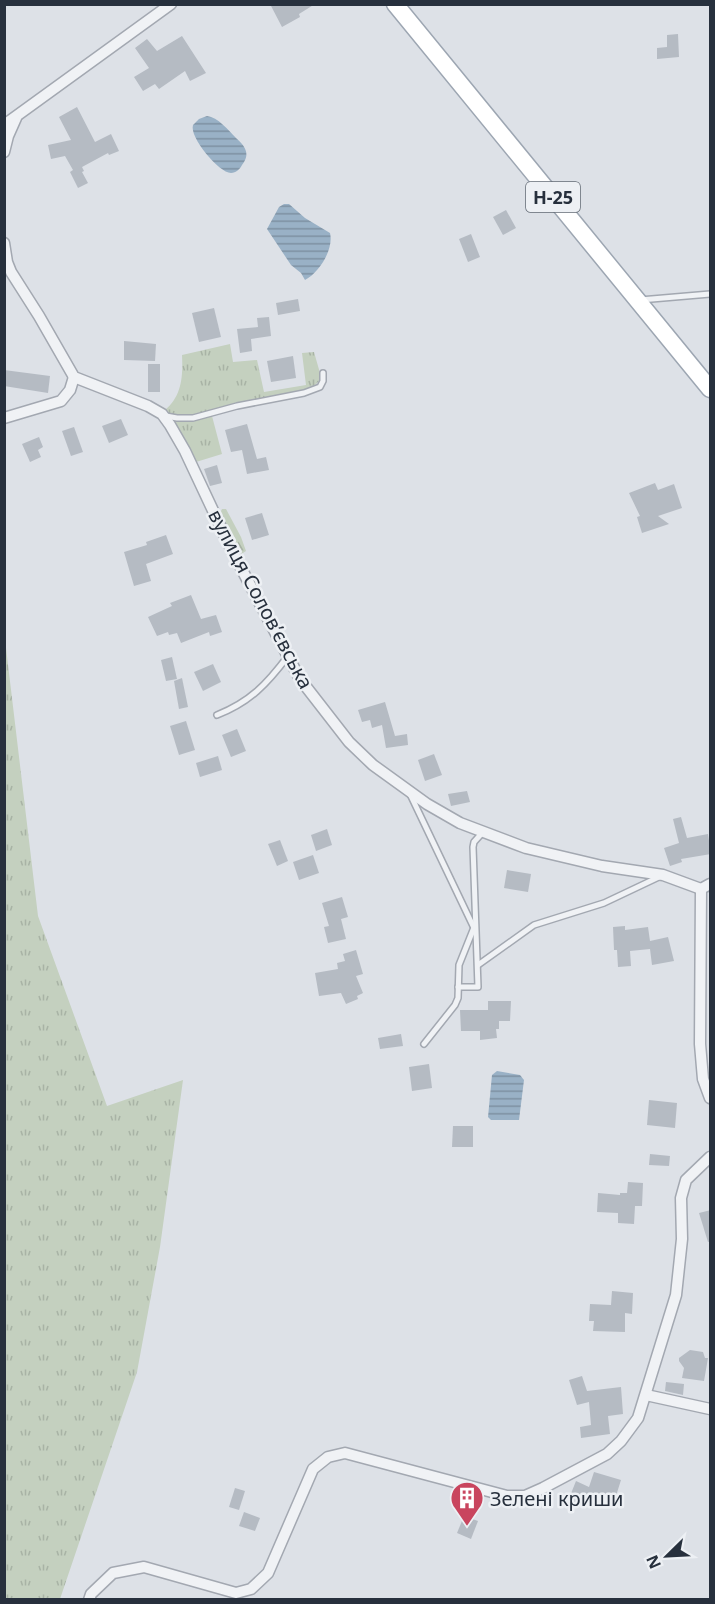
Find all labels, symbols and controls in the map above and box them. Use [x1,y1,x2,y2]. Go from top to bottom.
road number: Н-25 [526,182,580,212]
street label: вулиця Соловʼєвська [202,504,320,694]
building icon: Зелені криши [449,1480,485,1527]
place label: Зелені криши [490,1485,623,1512]
north arrow [637,1526,697,1586]
text: N [641,1552,666,1573]

